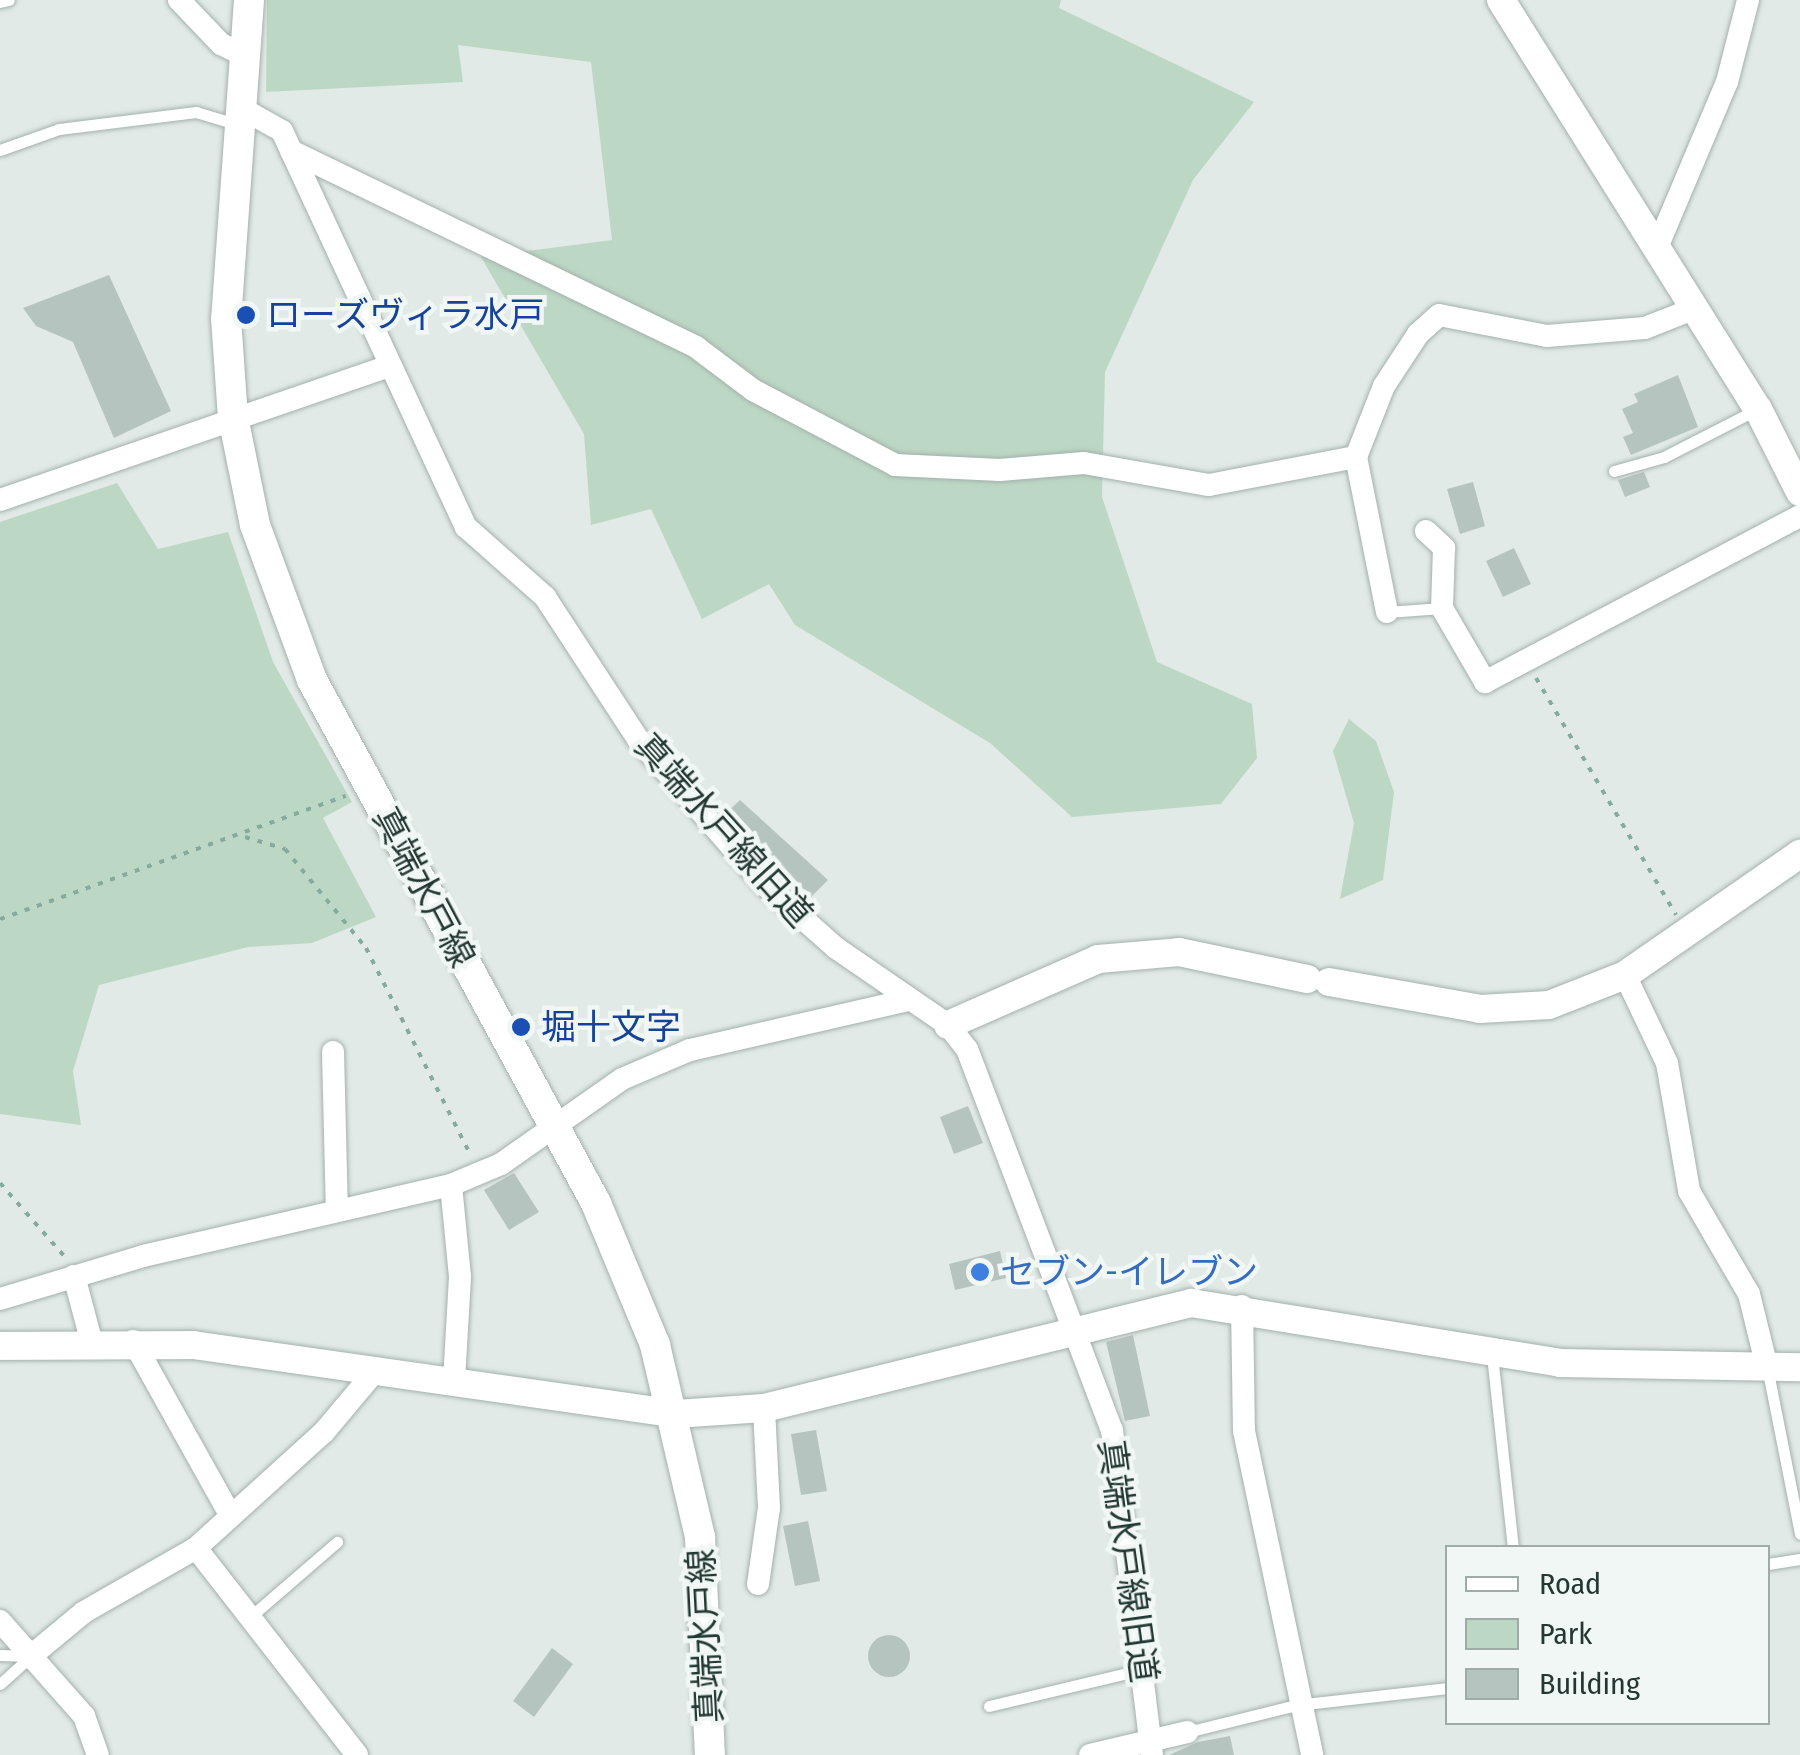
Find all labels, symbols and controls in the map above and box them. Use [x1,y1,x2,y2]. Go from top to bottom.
place label: ローズヴィラ水戸 [266,294,546,336]
marker: ローズヴィラ水戸 [235,304,257,326]
street label: 真端水戸線旧道 [626,725,822,935]
street label: 真端水戸線 [364,800,484,974]
place label: 堀十文字 [541,1006,681,1048]
marker: 堀十文字 [510,1016,532,1038]
place label: セブン-イレブン [1000,1251,1258,1293]
marker: セブン-イレブン [969,1261,991,1283]
street label: 真端水戸線旧道 [1090,1437,1166,1685]
legend [1445,1545,1770,1725]
street label: 真端水戸線 [679,1548,731,1724]
text: Road [1539,1566,1601,1602]
text: Park [1539,1616,1592,1652]
text: Building [1539,1666,1640,1702]

